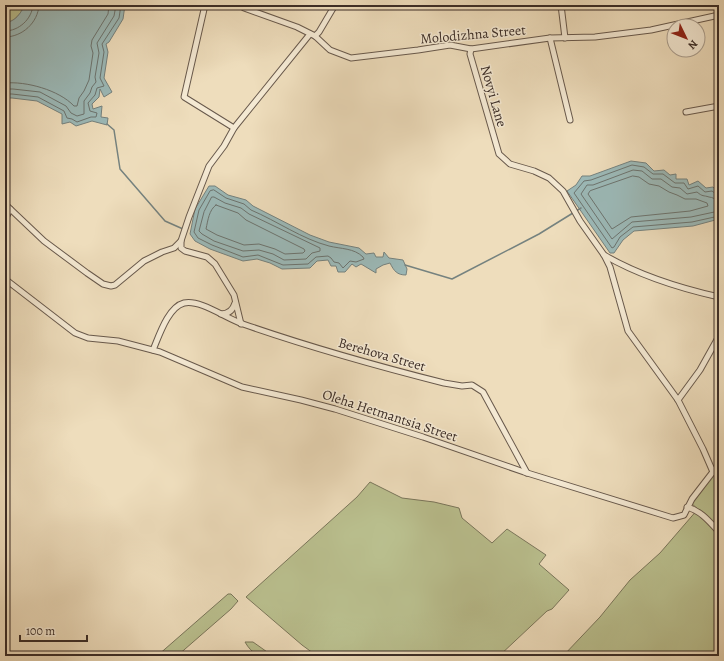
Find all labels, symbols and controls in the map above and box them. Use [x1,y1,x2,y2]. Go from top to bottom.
north arrow [666,18,706,58]
street label: Molodizhna Street [420,20,527,49]
text: N [685,36,701,53]
street label: Novyi Lane [476,63,511,129]
street label: Berehova Street [336,333,428,376]
street label: Oleha Hetmantsia Street [320,385,460,446]
scale bar [20,617,87,643]
text: 100 m [26,623,55,639]

